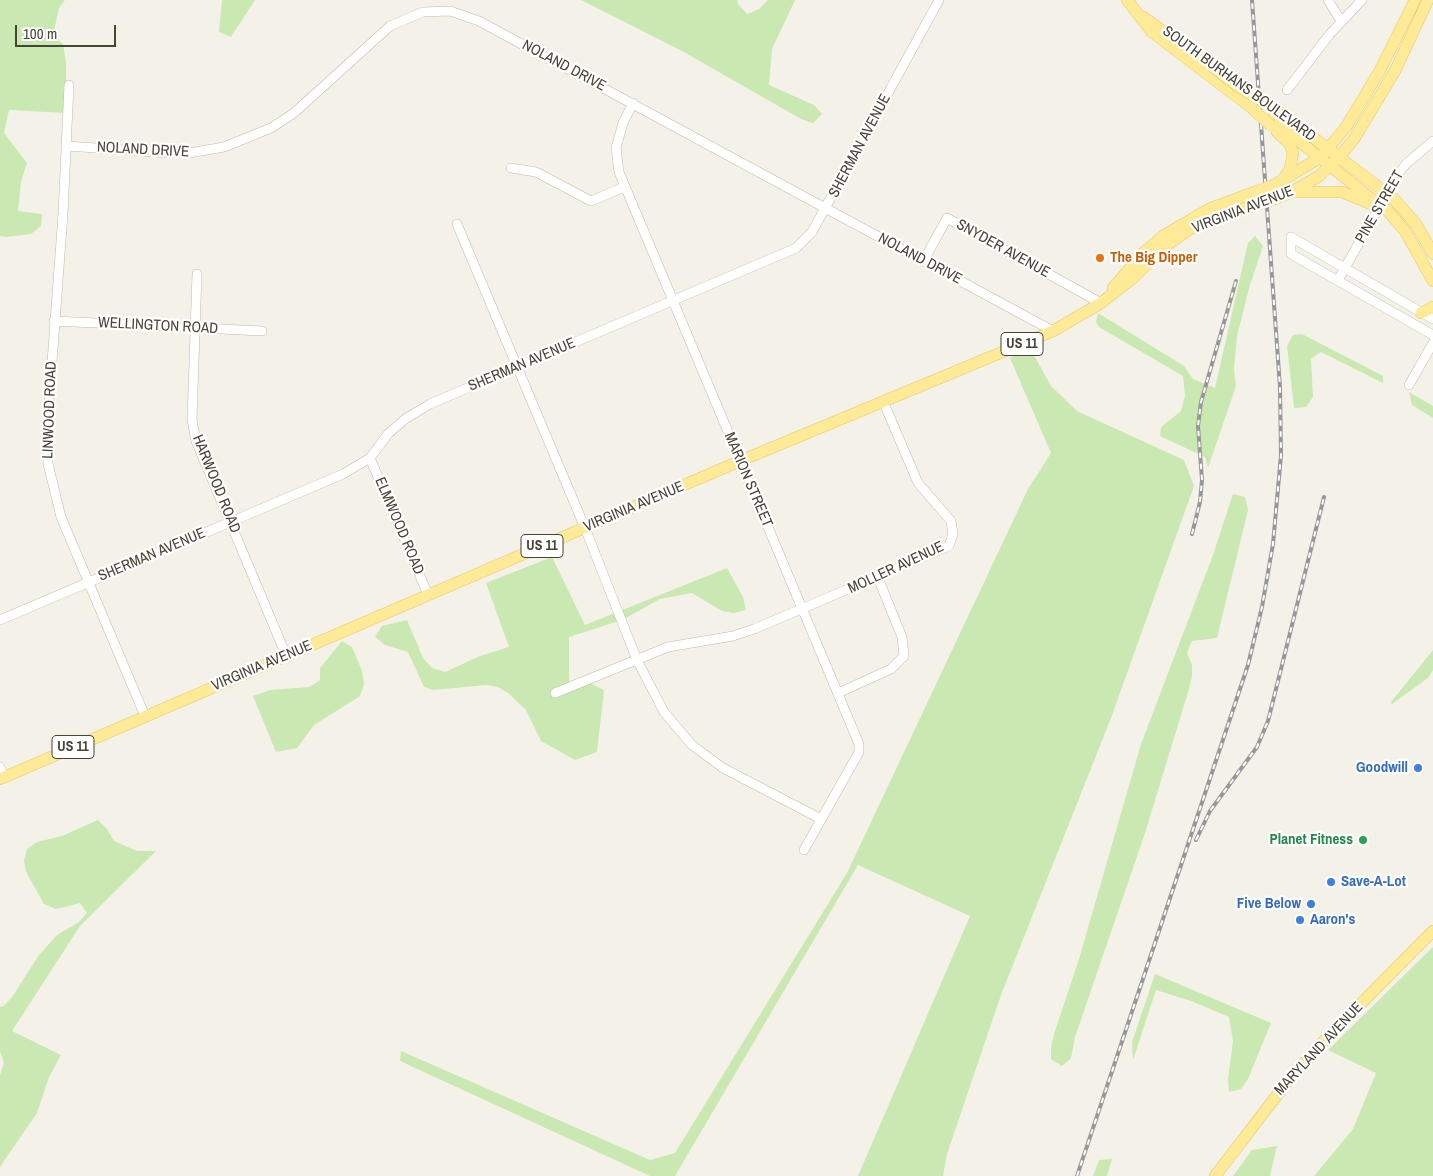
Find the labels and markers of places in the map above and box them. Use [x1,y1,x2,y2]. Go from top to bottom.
place label: The Big Dipper [1110,249,1197,267]
marker: The Big Dipper [1094,252,1106,264]
place label: Goodwill [1356,759,1408,777]
marker: Goodwill [1412,762,1424,774]
place label: Planet Fitness [1270,831,1353,849]
marker: Planet Fitness [1357,834,1369,846]
place label: Save-A-Lot [1341,873,1406,891]
marker: Save-A-Lot [1325,876,1337,888]
place label: Five Below [1237,895,1301,913]
marker: Five Below [1305,898,1317,910]
place label: Aaron's [1310,911,1355,929]
marker: Aaron's [1294,914,1306,926]

